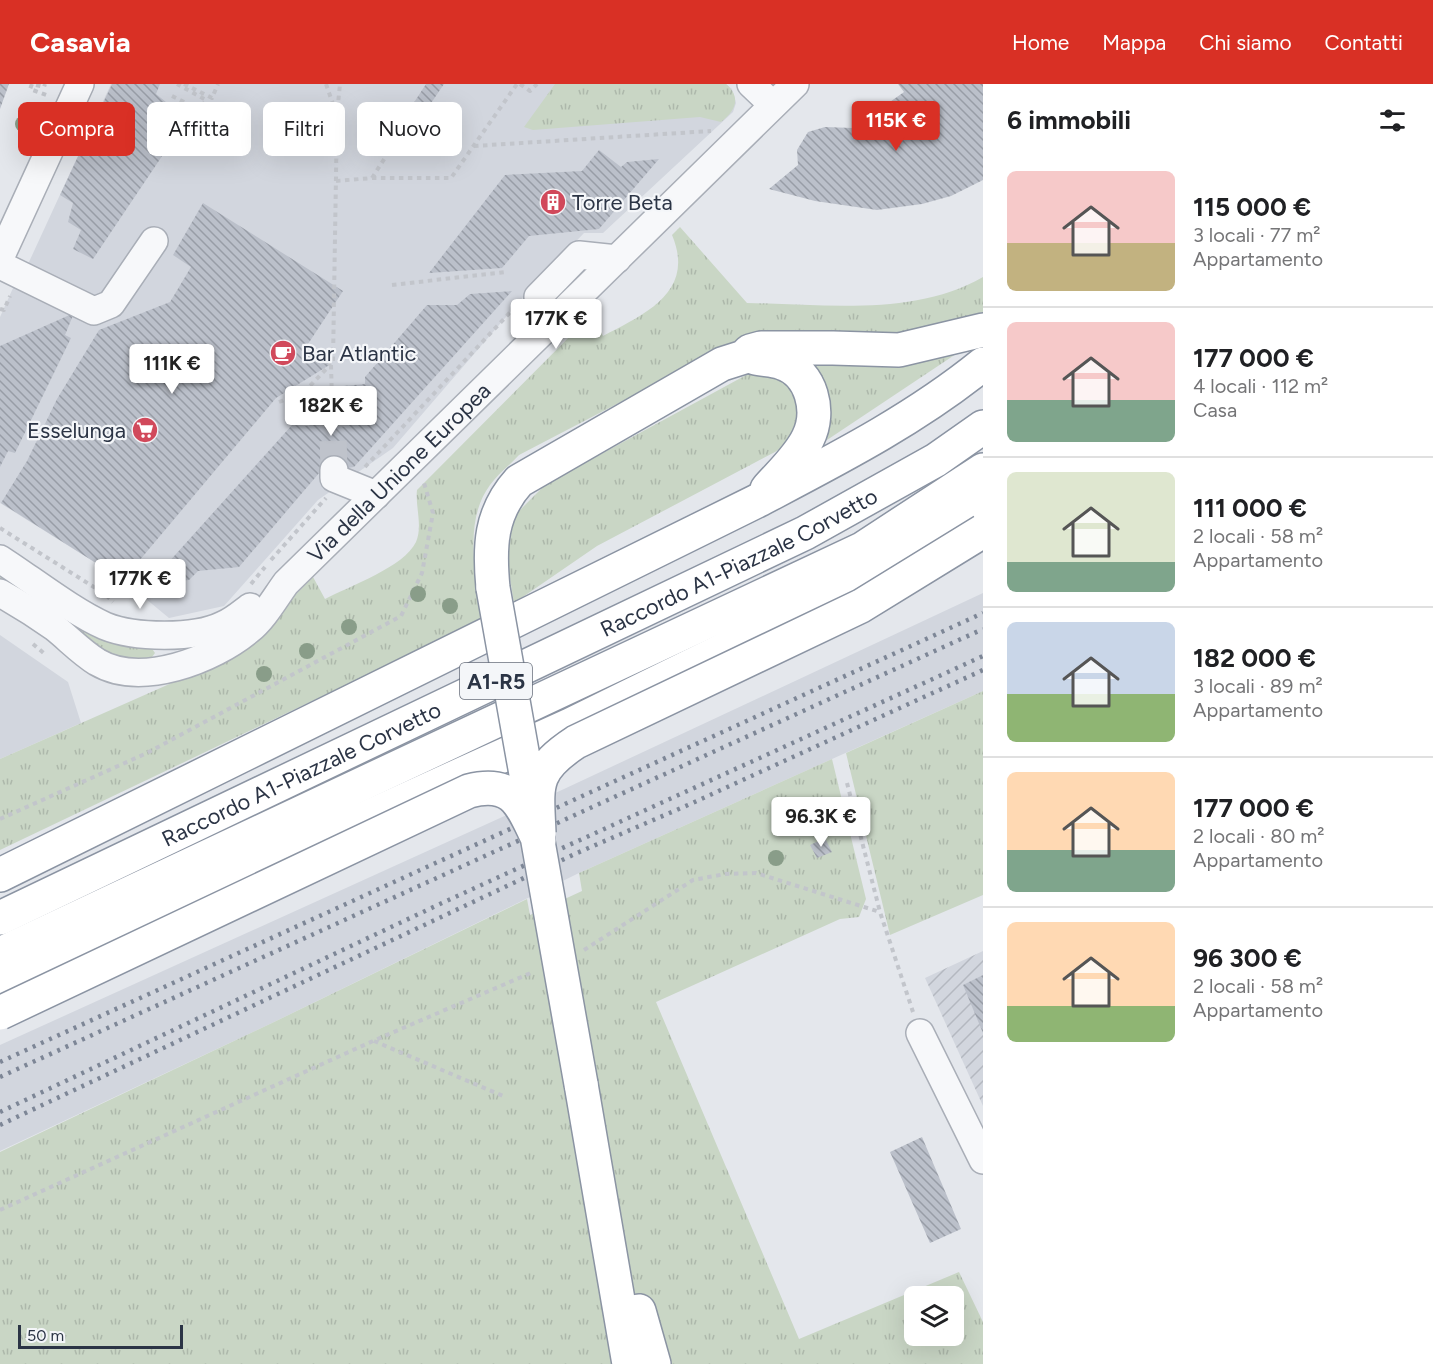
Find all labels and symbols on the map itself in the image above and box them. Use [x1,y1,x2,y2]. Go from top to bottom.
pin: 115K € [847,101,945,152]
building icon: Torre Beta [538,187,568,217]
place label: Torre Beta [572,189,673,216]
pin: 177K € [507,299,605,350]
cafe icon: Bar Atlantic [268,338,298,368]
place label: Bar Atlantic [302,340,416,367]
pin: 111K € [123,344,221,395]
street label: Via della Unione Europea [302,377,496,568]
pin: 182K € [282,386,380,437]
supermarket icon: Esselunga [130,415,160,445]
place label: Esselunga [27,417,126,444]
street label: Raccordo A1-Piazzale Corvetto [596,482,882,642]
pin: 177K € [91,559,189,610]
road number: A1-R5 [460,663,532,699]
street label: Raccordo A1-Piazzale Corvetto [157,696,445,852]
pin: 96.3K € [766,797,876,848]
scale bar [18,1322,183,1350]

